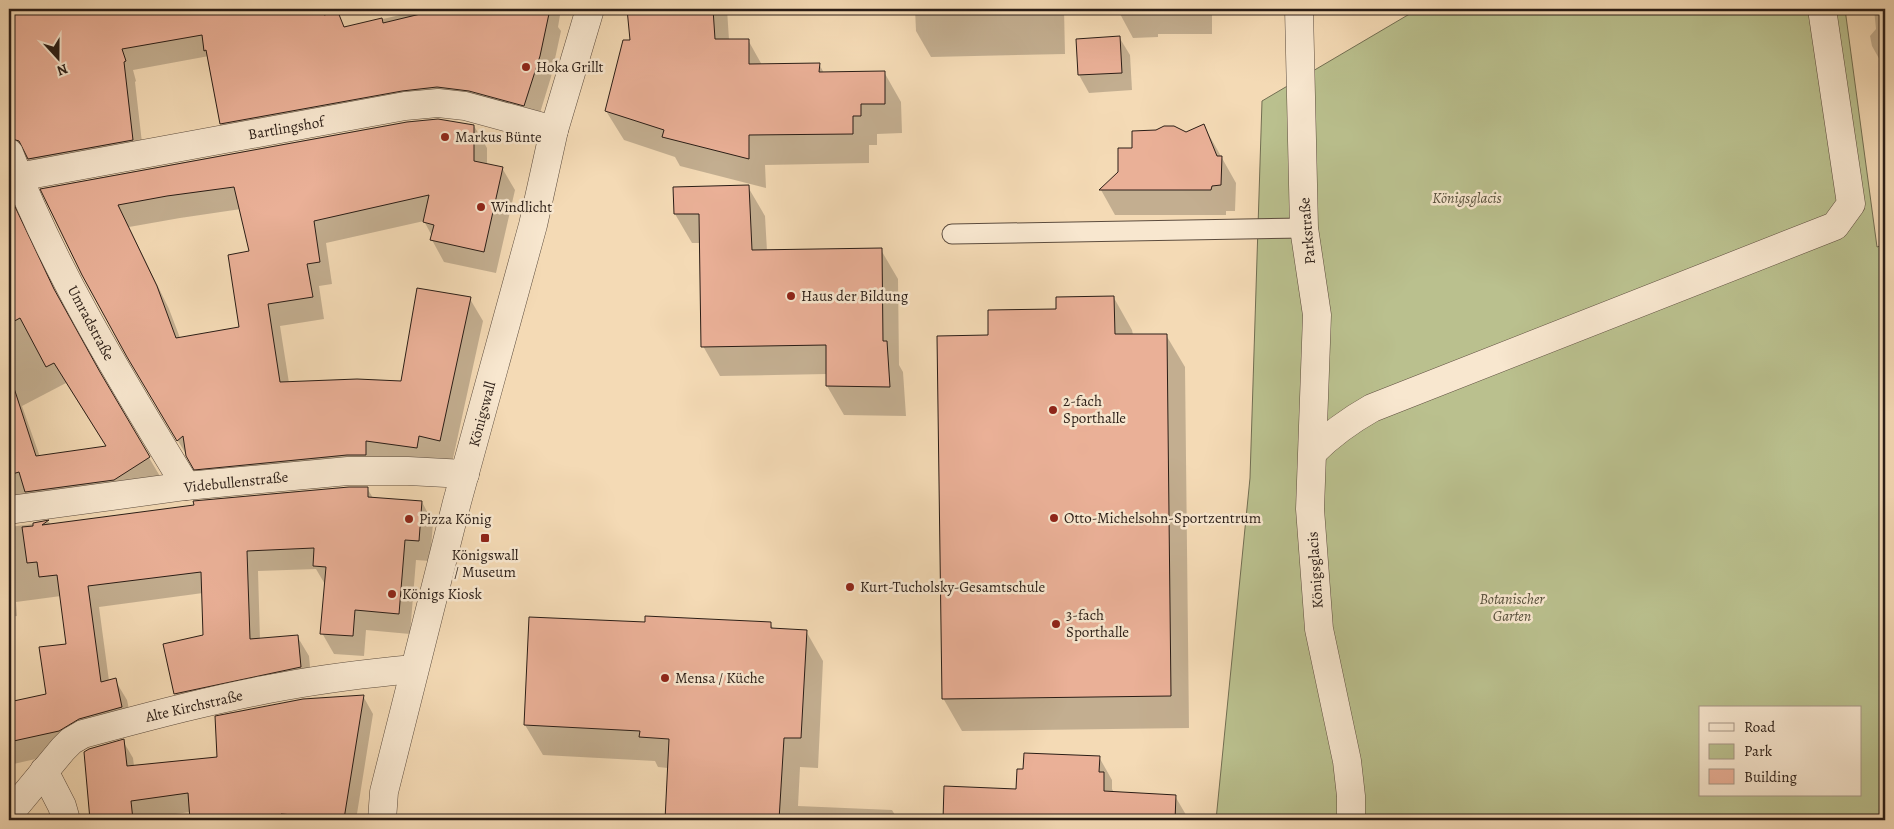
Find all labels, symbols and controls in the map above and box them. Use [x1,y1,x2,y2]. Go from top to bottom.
north arrow [32,32,82,82]
place label: Hoka Grillt [536,57,604,77]
text: N [54,59,71,80]
marker: Hoka Grillt [520,61,532,73]
street label: Bartlingshof [246,111,328,145]
place label: Markus Bünte [455,127,542,147]
marker: Markus Bünte [439,131,451,143]
park label: Königsglacis [1432,188,1502,208]
street label: Parkstraße [1294,196,1320,265]
place label: Windlicht [490,197,552,217]
marker: Windlicht [475,201,487,213]
street label: Umradstraße [63,282,119,364]
place label: Haus der Bildung [801,286,909,306]
marker: Haus der Bildung [785,290,797,302]
street label: Königswall [464,379,500,449]
place label: 2-fach Sporthalle [1063,391,1126,428]
marker: 2-fach Sporthalle [1047,404,1059,416]
street label: Videbullenstraße [182,467,289,498]
place label: Otto-Michelsohn-Sportzentrum [1064,508,1262,528]
place label: Pizza König [419,509,492,529]
marker: Otto-Michelsohn-Sportzentrum [1048,512,1060,524]
marker: Pizza König [403,513,415,525]
street label: Königsglacis [1302,531,1328,609]
marker: Königswall / Museum [479,532,491,544]
place label: Königswall / Museum [451,545,519,582]
place label: Kurt-Tucholsky-Gesamtschule [860,577,1045,597]
marker: Kurt-Tucholsky-Gesamtschule [844,581,856,593]
place label: Königs Kiosk [402,584,483,604]
marker: Königs Kiosk [386,588,398,600]
park label: Botanischer Garten [1479,589,1545,626]
place label: 3-fach Sporthalle [1066,605,1129,642]
marker: 3-fach Sporthalle [1050,618,1062,630]
place label: Mensa / Küche [675,668,765,688]
marker: Mensa / Küche [659,672,671,684]
street label: Alte Kirchstraße [142,685,245,727]
legend [1699,706,1862,796]
text: Road [1744,717,1776,737]
text: Park [1744,741,1773,761]
text: Building [1744,767,1797,787]

